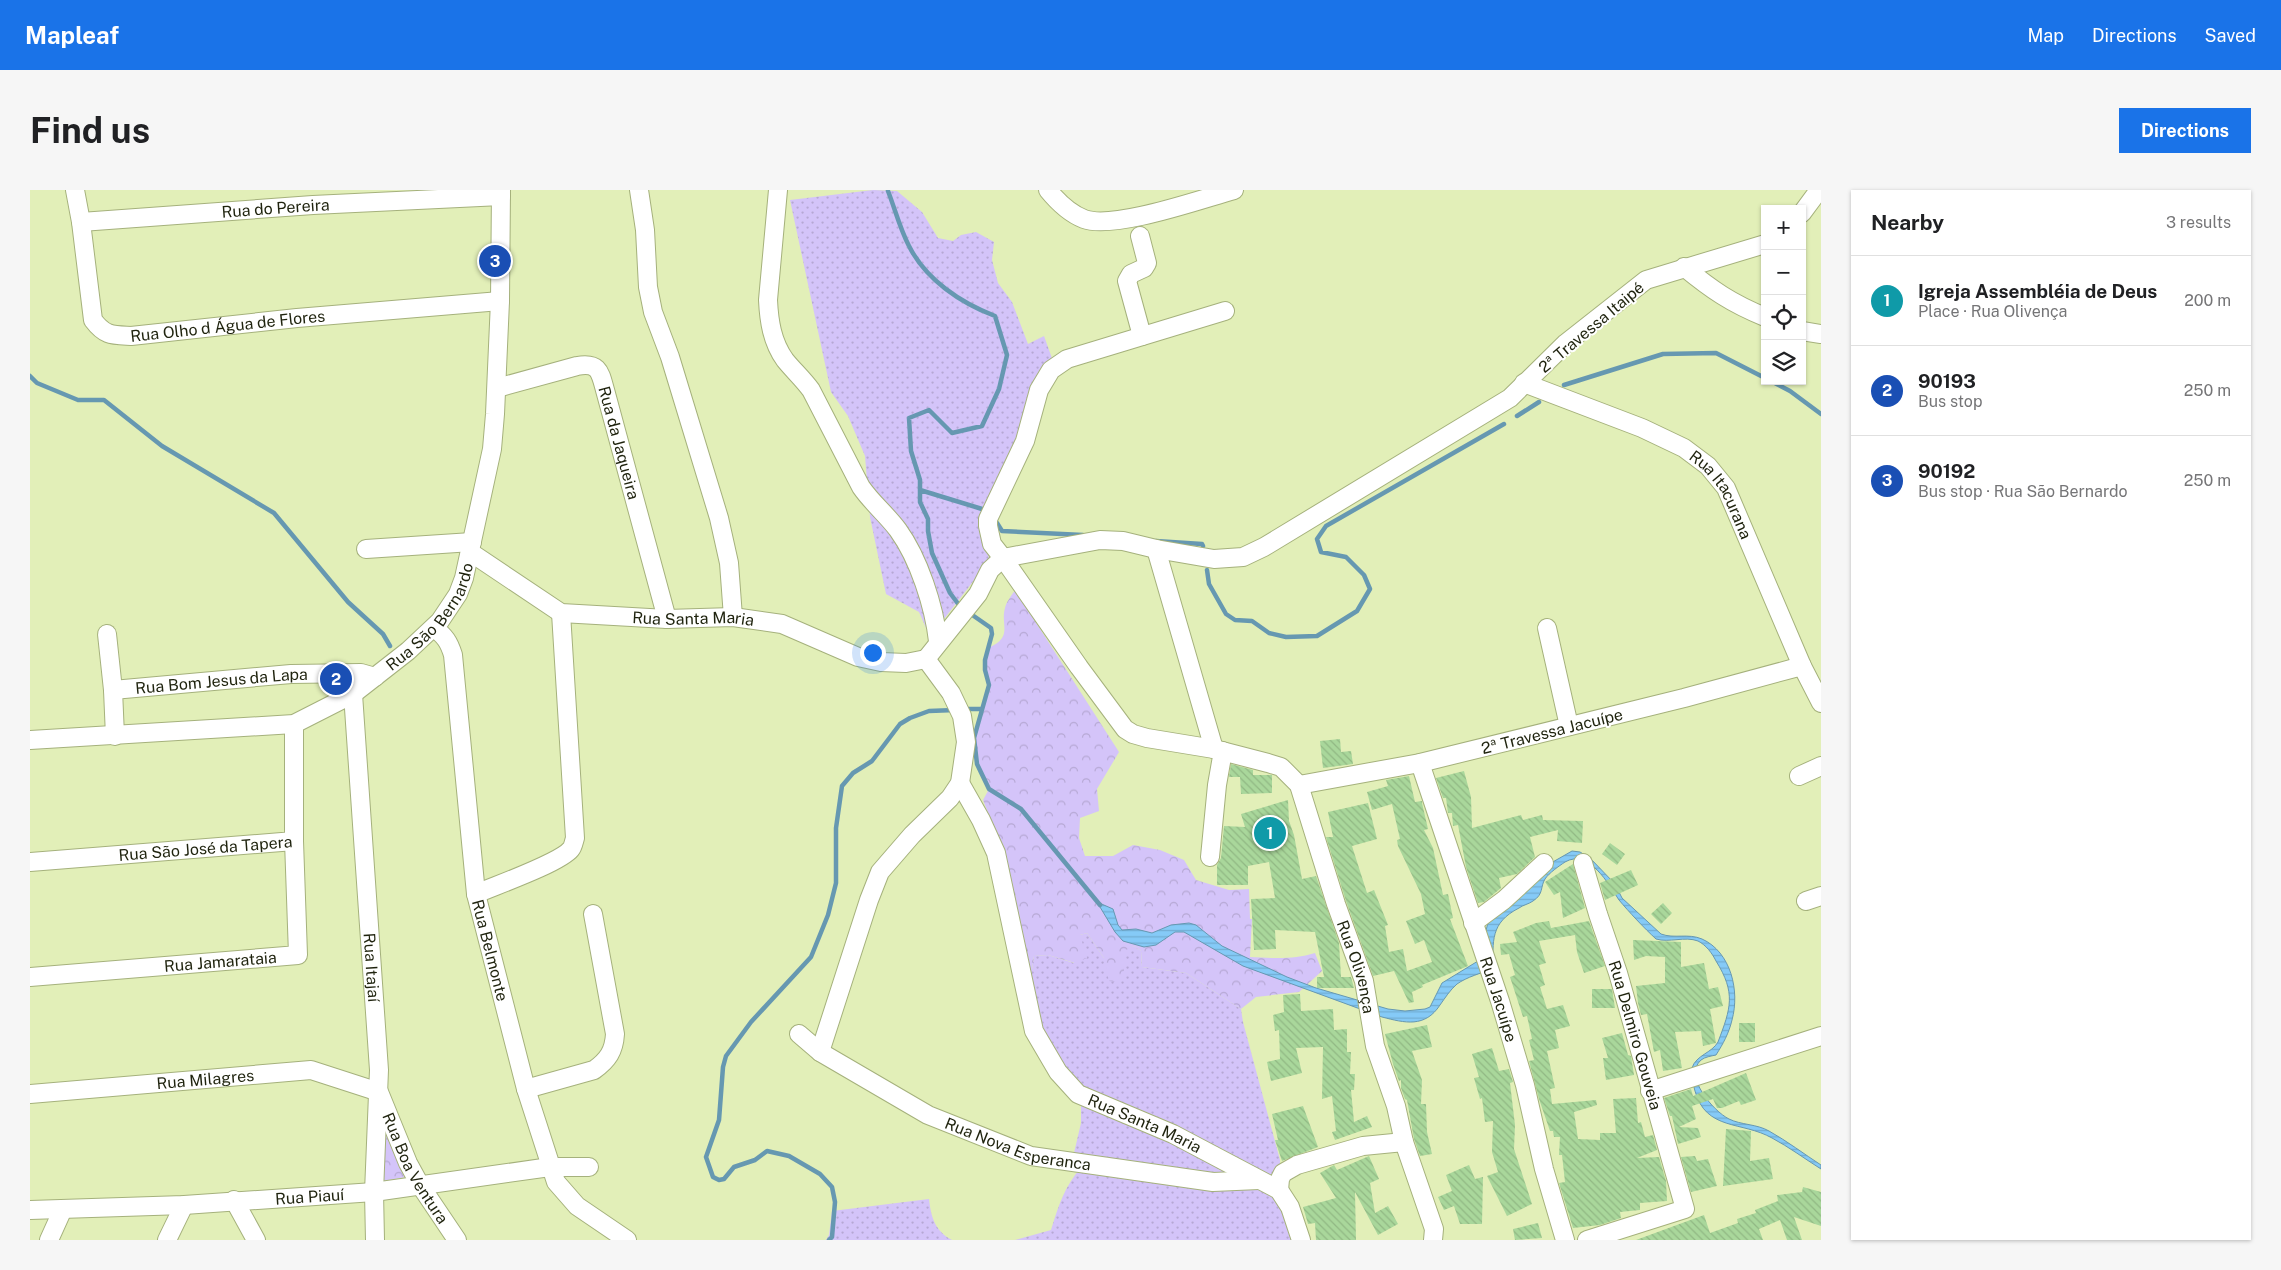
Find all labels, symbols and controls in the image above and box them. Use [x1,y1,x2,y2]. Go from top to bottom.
text: Mapleaf [25,21,119,49]
text: Map [2027,25,2064,46]
text: Directions [2092,25,2177,46]
text: Saved [2205,25,2256,46]
button: Directions [2119,108,2251,153]
text: Find us [30,110,150,151]
street label: Rua do Pereira [221,195,330,222]
map controls [1761,205,1806,385]
button: + [1761,205,1806,250]
text: Nearby [1871,210,1944,235]
text: 3 results [2166,213,2231,232]
pin: 3 [479,242,511,280]
button: − [1761,250,1806,295]
street label: 2ª Travessa Itaipé [1535,278,1648,377]
text: Igreja Assembléia de Deus [1918,280,2157,302]
text: 1 [1884,291,1890,310]
text: 200 m [2184,291,2231,310]
button: locate [1761,295,1806,340]
text: Place · Rua Olivença [1918,302,2067,321]
street label: Rua Olho d Água de Flores [129,307,326,346]
button: layers [1761,340,1806,385]
text: 90193 [1918,370,1976,392]
text: 2 [1882,381,1892,400]
text: 250 m [2184,381,2231,400]
street label: Rua da Jaqueira [594,384,643,502]
text: Bus stop [1918,392,1982,411]
street label: Rua Itacurana [1686,447,1756,542]
text: 90192 [1918,460,1975,482]
text: 3 [1882,471,1892,490]
text: 250 m [2184,471,2231,490]
text: Bus stop · Rua São Bernardo [1918,482,2128,501]
street label: Rua São Bernardo [382,561,477,675]
street label: Rua Santa Maria [632,608,755,630]
your location [860,640,886,666]
pin: 2 [320,660,352,698]
street label: Rua Bom Jesus da Lapa [134,665,308,698]
street label: 2ª Travessa Jacuípe [1479,705,1625,758]
pin: 1 [1254,814,1286,852]
street label: Rua São José da Tapera [118,832,293,865]
street label: Rua Belmonte [468,898,512,1003]
street label: Rua Olivença [1333,918,1378,1015]
street label: Rua Itajaí [360,932,383,1004]
street label: Rua Jamarataia [163,948,277,976]
street label: Rua Jacuípe [1476,954,1521,1044]
street label: Rua Delmiro Gouveia [1604,958,1665,1112]
street label: Rua Milagres [156,1066,255,1093]
street label: Rua Santa Maria [1085,1090,1205,1157]
street label: Rua Boa Ventura [378,1110,452,1227]
street label: Rua Nova Esperanca [942,1114,1092,1174]
street label: Rua Piauí [275,1185,346,1209]

